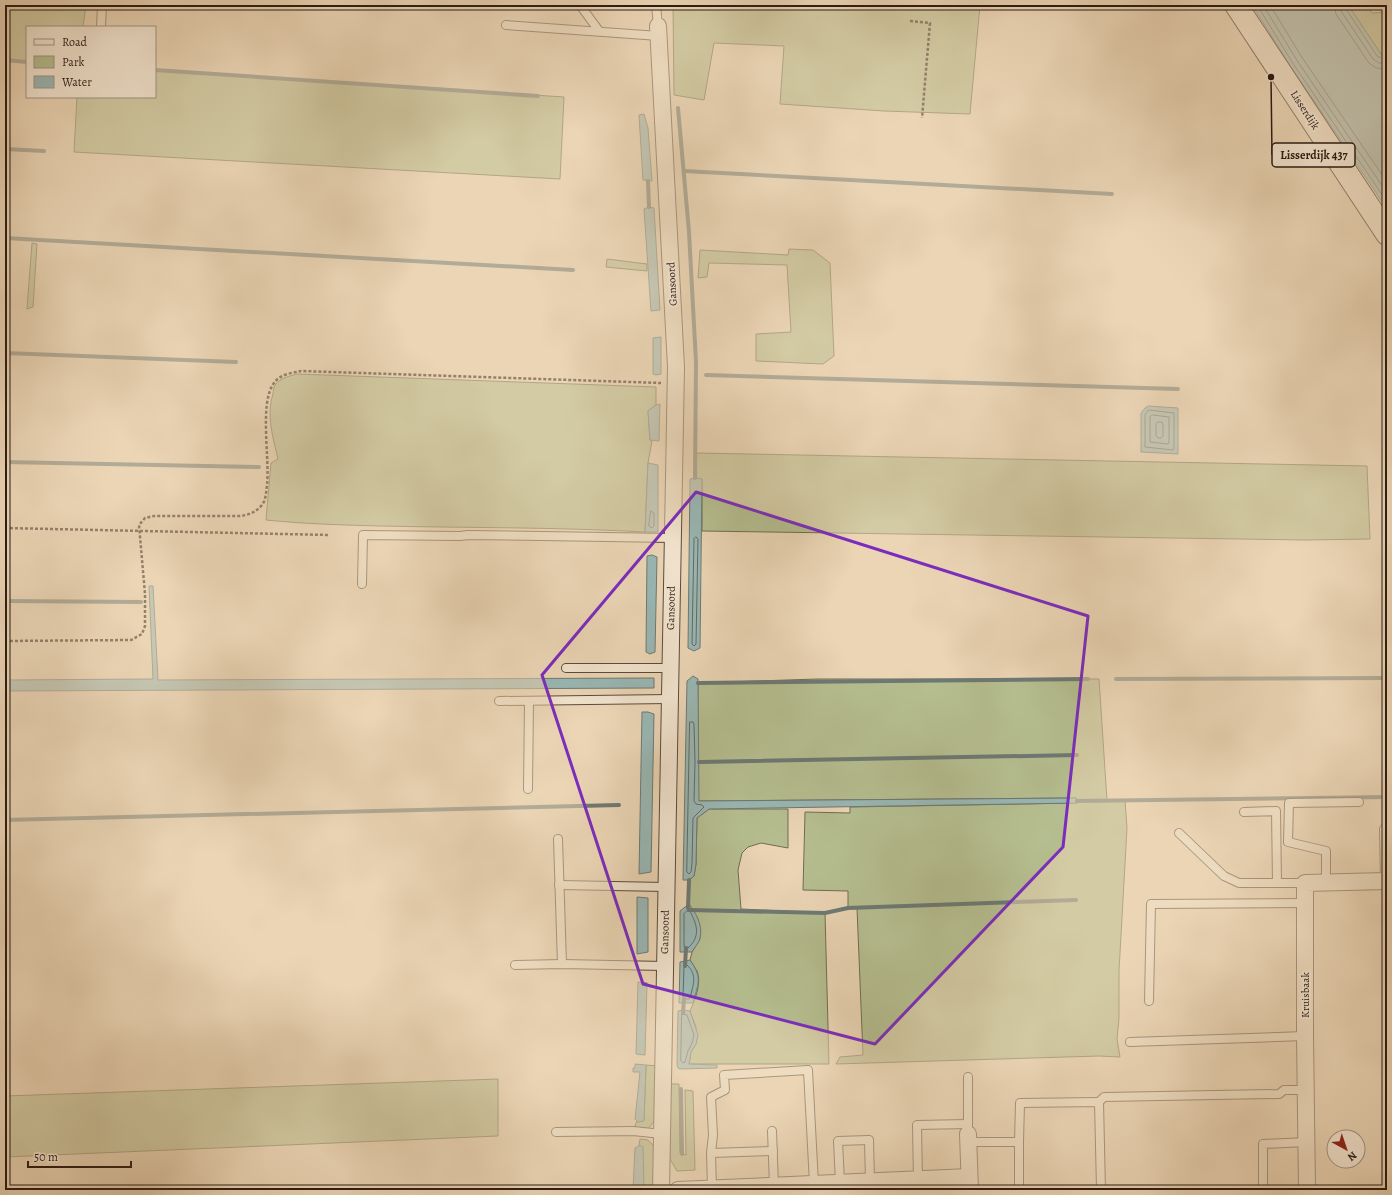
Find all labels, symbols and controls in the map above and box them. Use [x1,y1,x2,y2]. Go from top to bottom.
legend [26,26,156,98]
text: Road [62,34,88,50]
text: Park [62,54,85,70]
text: Water [61,74,92,90]
street label: Lisserdijk [1287,88,1324,133]
callout: Lisserdijk 437 [1272,143,1355,167]
text: Lisserdijk 437 [1280,147,1349,163]
street label: Gansoord [663,262,681,306]
street label: Gansoord [663,586,679,630]
street label: Gansoord [657,910,673,954]
street label: Kruisbaak [1298,972,1313,1018]
north arrow [1326,1129,1366,1169]
scale bar [28,1143,131,1169]
text: N [1344,1148,1360,1165]
text: 50 m [34,1149,58,1165]

